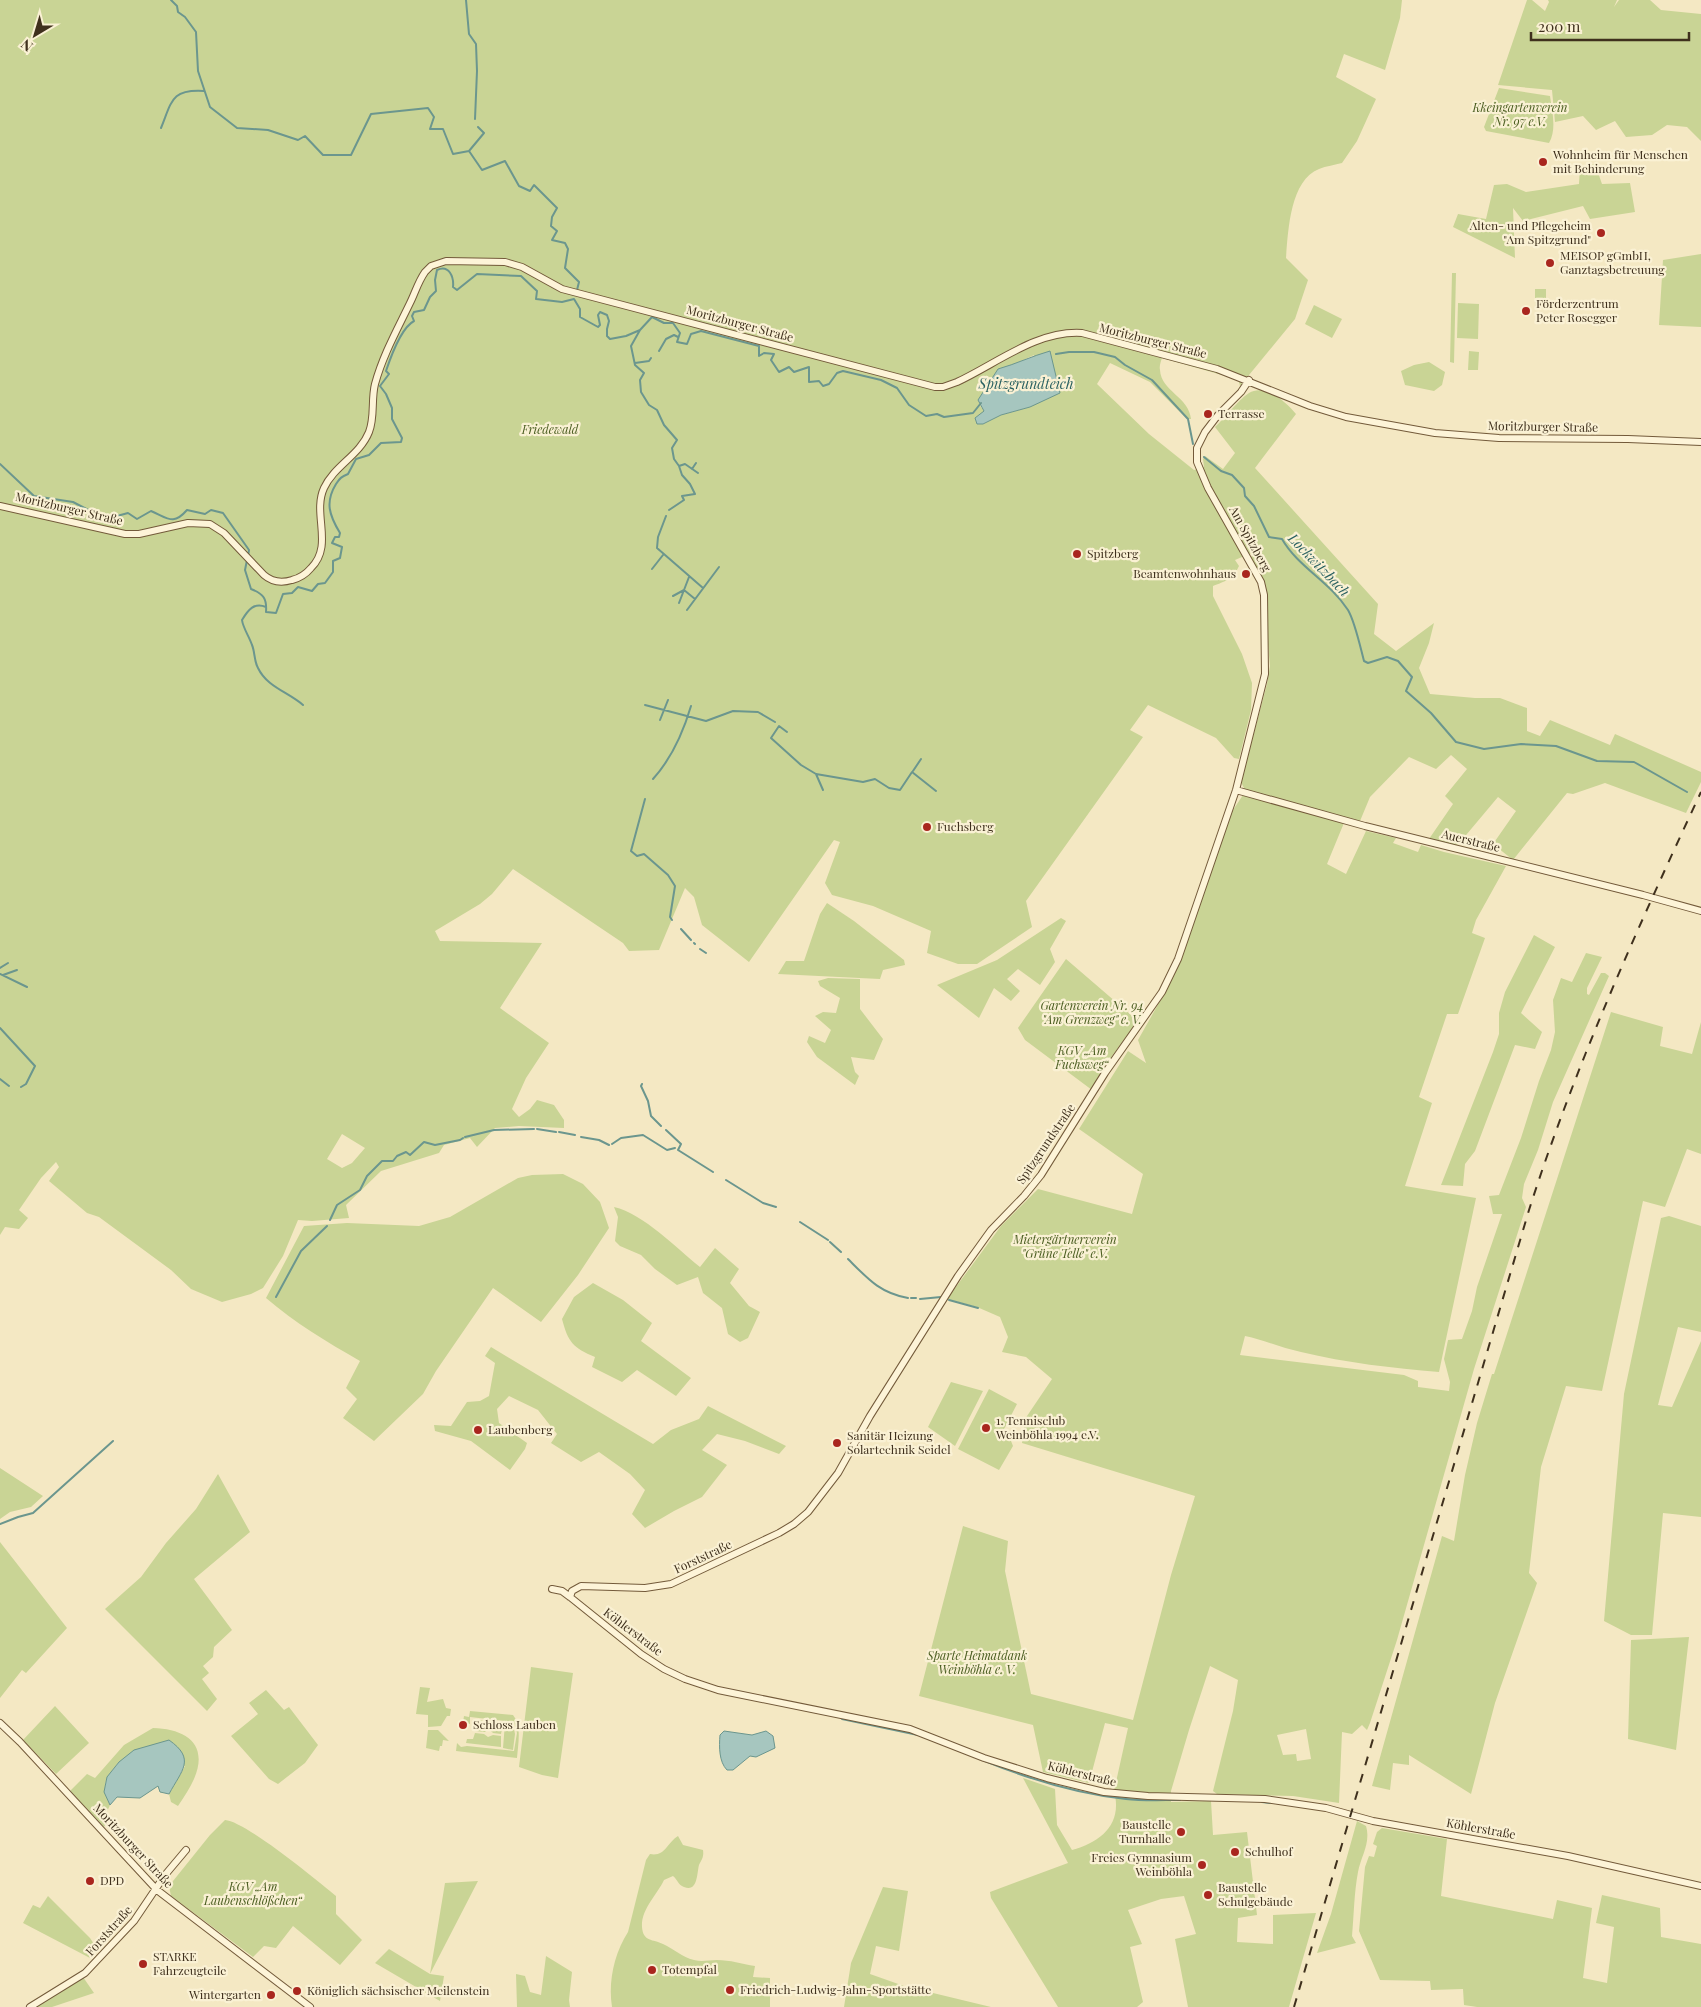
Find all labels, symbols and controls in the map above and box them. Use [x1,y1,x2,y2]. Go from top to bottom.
north arrow [10,10,60,60]
scale bar [1531,10,1688,42]
text: 200 m [1538,16,1581,36]
text: N [17,35,37,56]
park label: Kkeingartenverein Nr. 97 e.V. [1471,99,1568,129]
place label: Wohnheim für Menschen mit Behinderung [1552,146,1688,176]
marker: Wohnheim für Menschen mit Behinderung [1537,156,1549,168]
place label: Alten- und Pflegeheim "Am Spitzgrund" [1469,217,1591,247]
marker: Alten- und Pflegeheim "Am Spitzgrund" [1595,227,1607,239]
place label: MEISOP gGmbH, Ganztagsbetreuung [1560,247,1665,277]
marker: MEISOP gGmbH, Ganztagsbetreuung [1544,257,1556,269]
place label: Förderzentrum Peter Rosegger [1536,295,1619,325]
street label: Moritzburger Straße [685,301,796,345]
marker: Förderzentrum Peter Rosegger [1520,305,1532,317]
street label: Moritzburger Straße [1098,319,1209,361]
water label: Spitzgrundteich [978,374,1073,393]
place label: Terrasse [1218,405,1264,421]
marker: Terrasse [1202,408,1214,420]
street label: Moritzburger Straße [1488,417,1598,435]
park label: Friedewald [521,421,579,437]
street label: Moritzburger Straße [14,488,125,528]
street label: Am Spitzberg [1226,502,1276,575]
water label: Lockwitzbach [1284,528,1354,600]
place label: Spitzberg [1087,545,1139,561]
marker: Spitzberg [1071,548,1083,560]
place label: Beamtenwohnhaus [1133,565,1236,581]
marker: Beamtenwohnhaus [1240,568,1252,580]
place label: Fuchsberg [937,818,994,834]
marker: Fuchsberg [921,821,933,833]
street label: Auerstraße [1439,825,1502,855]
park label: Gartenverein Nr. 94 "Am Grenzweg" e. V. [1040,997,1144,1027]
park label: KGV „Am Fuchsweg“ [1054,1042,1110,1072]
street label: Spitzgrundstraße [1012,1100,1078,1187]
park label: Mietergärtnerverein "Grüne Telle" e.V. [1012,1231,1117,1261]
place label: 1. Tennisclub Weinböhla 1994 e.V. [995,1412,1099,1442]
place label: Laubenberg [488,1421,553,1437]
marker: 1. Tennisclub Weinböhla 1994 e.V. [980,1422,992,1434]
marker: Laubenberg [472,1424,484,1436]
place label: Sanitär Heizung Solartechnik Seidel [847,1427,951,1457]
marker: Sanitär Heizung Solartechnik Seidel [831,1437,843,1449]
street label: Forststraße [671,1536,734,1576]
street label: Köhlerstraße [601,1604,666,1659]
park label: Sparte Heimatdank Weinböhla e. V. [926,1647,1027,1677]
place label: Schloss Lauben [473,1716,556,1732]
marker: Schloss Lauben [457,1719,469,1731]
street label: Köhlerstraße [1046,1757,1118,1789]
street label: Moritzburger Straße [90,1800,177,1891]
street label: Köhlerstraße [1445,1814,1517,1842]
place label: Baustelle Turnhalle [1119,1816,1171,1846]
marker: Baustelle Turnhalle [1175,1826,1187,1838]
place label: Schulhof [1245,1843,1293,1859]
marker: Schulhof [1229,1846,1241,1858]
place label: Freies Gymnasium Weinböhla [1091,1849,1192,1879]
marker: Freies Gymnasium Weinböhla [1196,1859,1208,1871]
place label: DPD [100,1872,125,1888]
marker: DPD [84,1875,96,1887]
park label: KGV „Am Laubenschlößchen“ [203,1878,303,1908]
place label: Baustelle Schulgebäude [1218,1879,1293,1909]
marker: Baustelle Schulgebäude [1202,1889,1214,1901]
street label: Forststraße [82,1902,135,1959]
place label: STARKE Fahrzeugteile [153,1948,226,1978]
marker: STARKE Fahrzeugteile [137,1958,149,1970]
place label: Totempfal [662,1961,717,1977]
marker: Totempfal [646,1964,658,1976]
place label: Friedrich-Ludwig-Jahn-Sportstätte [740,1981,931,1997]
place label: Königlich sächsischer Meilenstein [307,1982,490,1998]
marker: Friedrich-Ludwig-Jahn-Sportstätte [724,1984,736,1996]
marker: Königlich sächsischer Meilenstein [291,1985,303,1997]
place label: Wintergarten [188,1986,261,2002]
marker: Wintergarten [265,1989,277,2001]

